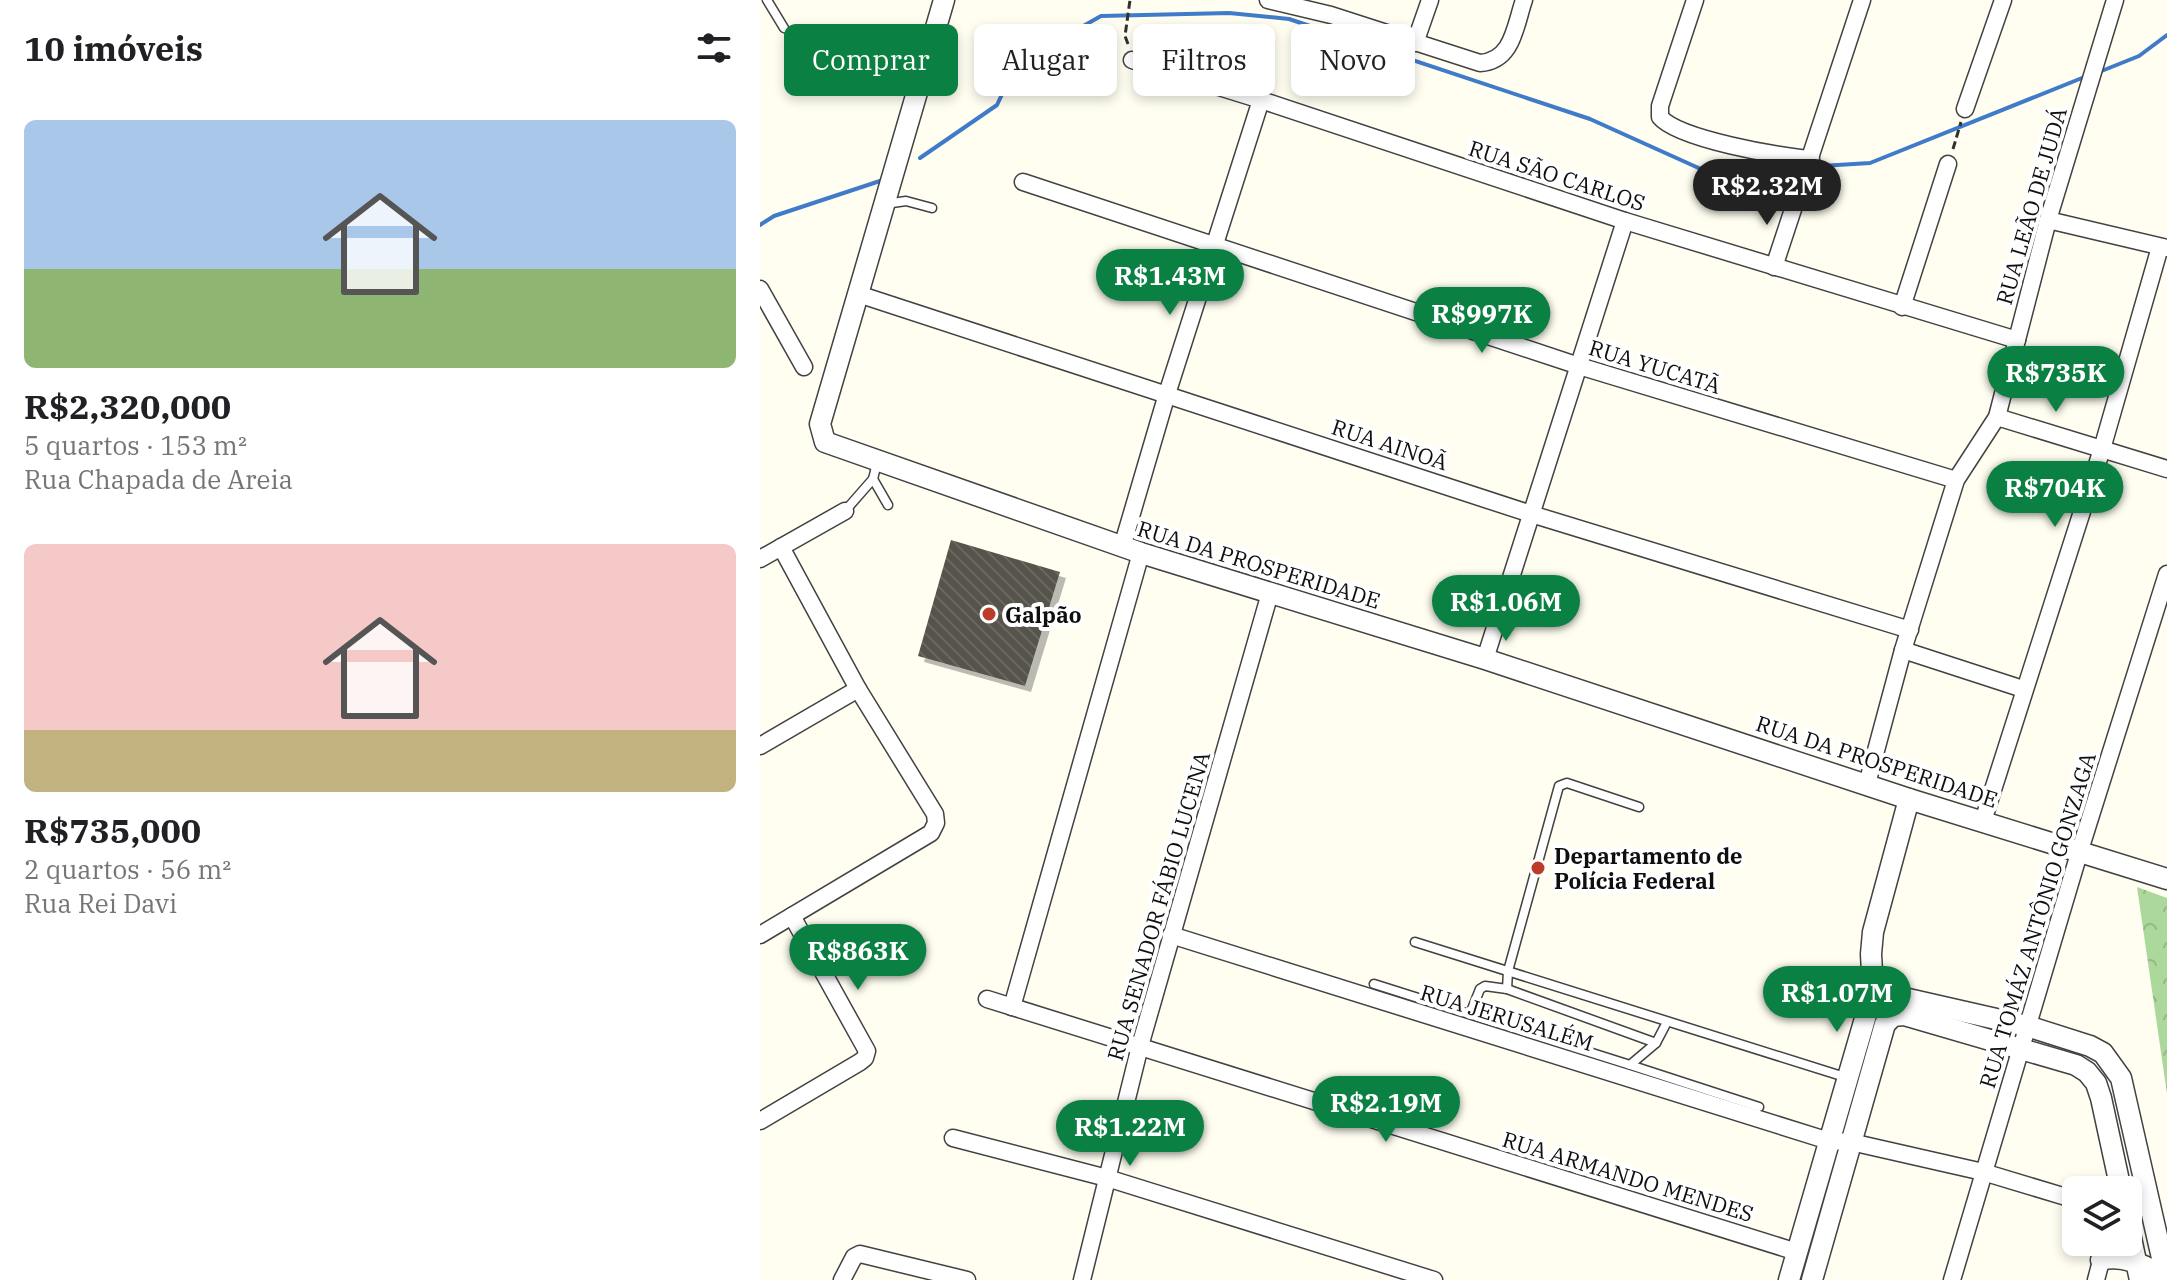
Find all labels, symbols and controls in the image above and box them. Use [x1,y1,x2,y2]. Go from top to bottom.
chip: Comprar [784,24,958,96]
chip: Alugar [974,24,1117,96]
chip: Filtros [1133,24,1275,96]
chip: Novo [1291,24,1415,96]
text: 10 imóveis [24,26,203,70]
icon: filters [692,26,736,70]
street label: RUA LEÃO DE JUDÁ [1989,104,2073,308]
street label: RUA SÃO CARLOS [1465,133,1649,217]
pin: R$2.32M [1693,159,1841,227]
text: R$2.32M [1711,168,1823,202]
icon: home [308,172,452,316]
pin: R$1.43M [1096,249,1244,317]
text: R$1.43M [1114,258,1226,292]
pin: R$997K [1417,287,1547,355]
text: R$997K [1431,296,1533,330]
street label: RUA YUCATÃ [1585,332,1725,400]
pin: R$735K [1991,346,2121,414]
text: R$735K [2005,355,2107,389]
text: R$2,320,000 [24,384,231,428]
street label: RUA AINOÃ [1328,412,1452,476]
text: 5 quartos · 153 m² [24,428,247,462]
pin: R$704K [1990,461,2120,529]
text: Rua Chapada de Areia [24,462,293,496]
text: R$704K [2004,470,2106,504]
street label: RUA DA PROSPERIDADE [1134,513,1384,615]
pin: R$1.06M [1432,575,1580,643]
text: R$1.06M [1450,584,1562,618]
icon: home [308,596,452,740]
place label: Galpão [1005,600,1082,629]
marker: Galpão [980,605,998,623]
street label: RUA DA PROSPERIDADE [1752,708,2002,814]
street label: RUA SENADOR FÁBIO LUCENA [1100,748,1216,1064]
street label: RUA TOMÁZ ANTÔNIO GONZAGA [1972,748,2102,1092]
text: R$735,000 [24,808,201,852]
place label: Departamento de Polícia Federal [1554,841,1743,895]
text: 2 quartos · 56 m² [24,852,231,886]
marker: Departamento de Polícia Federal [1529,859,1547,877]
text: Rua Rei Davi [24,886,177,920]
pin: R$863K [793,924,923,992]
text: R$863K [807,933,909,967]
pin: R$1.07M [1763,966,1911,1034]
text: R$1.07M [1781,975,1893,1009]
street label: RUA JERUSALÉM [1417,977,1597,1057]
pin: R$2.19M [1312,1076,1460,1144]
text: R$2.19M [1330,1085,1442,1119]
pin: R$1.22M [1056,1100,1204,1168]
text: R$1.22M [1074,1109,1186,1143]
street label: RUA ARMANDO MENDES [1499,1124,1757,1228]
map controls [2062,1176,2142,1256]
button: layers [2062,1176,2142,1256]

